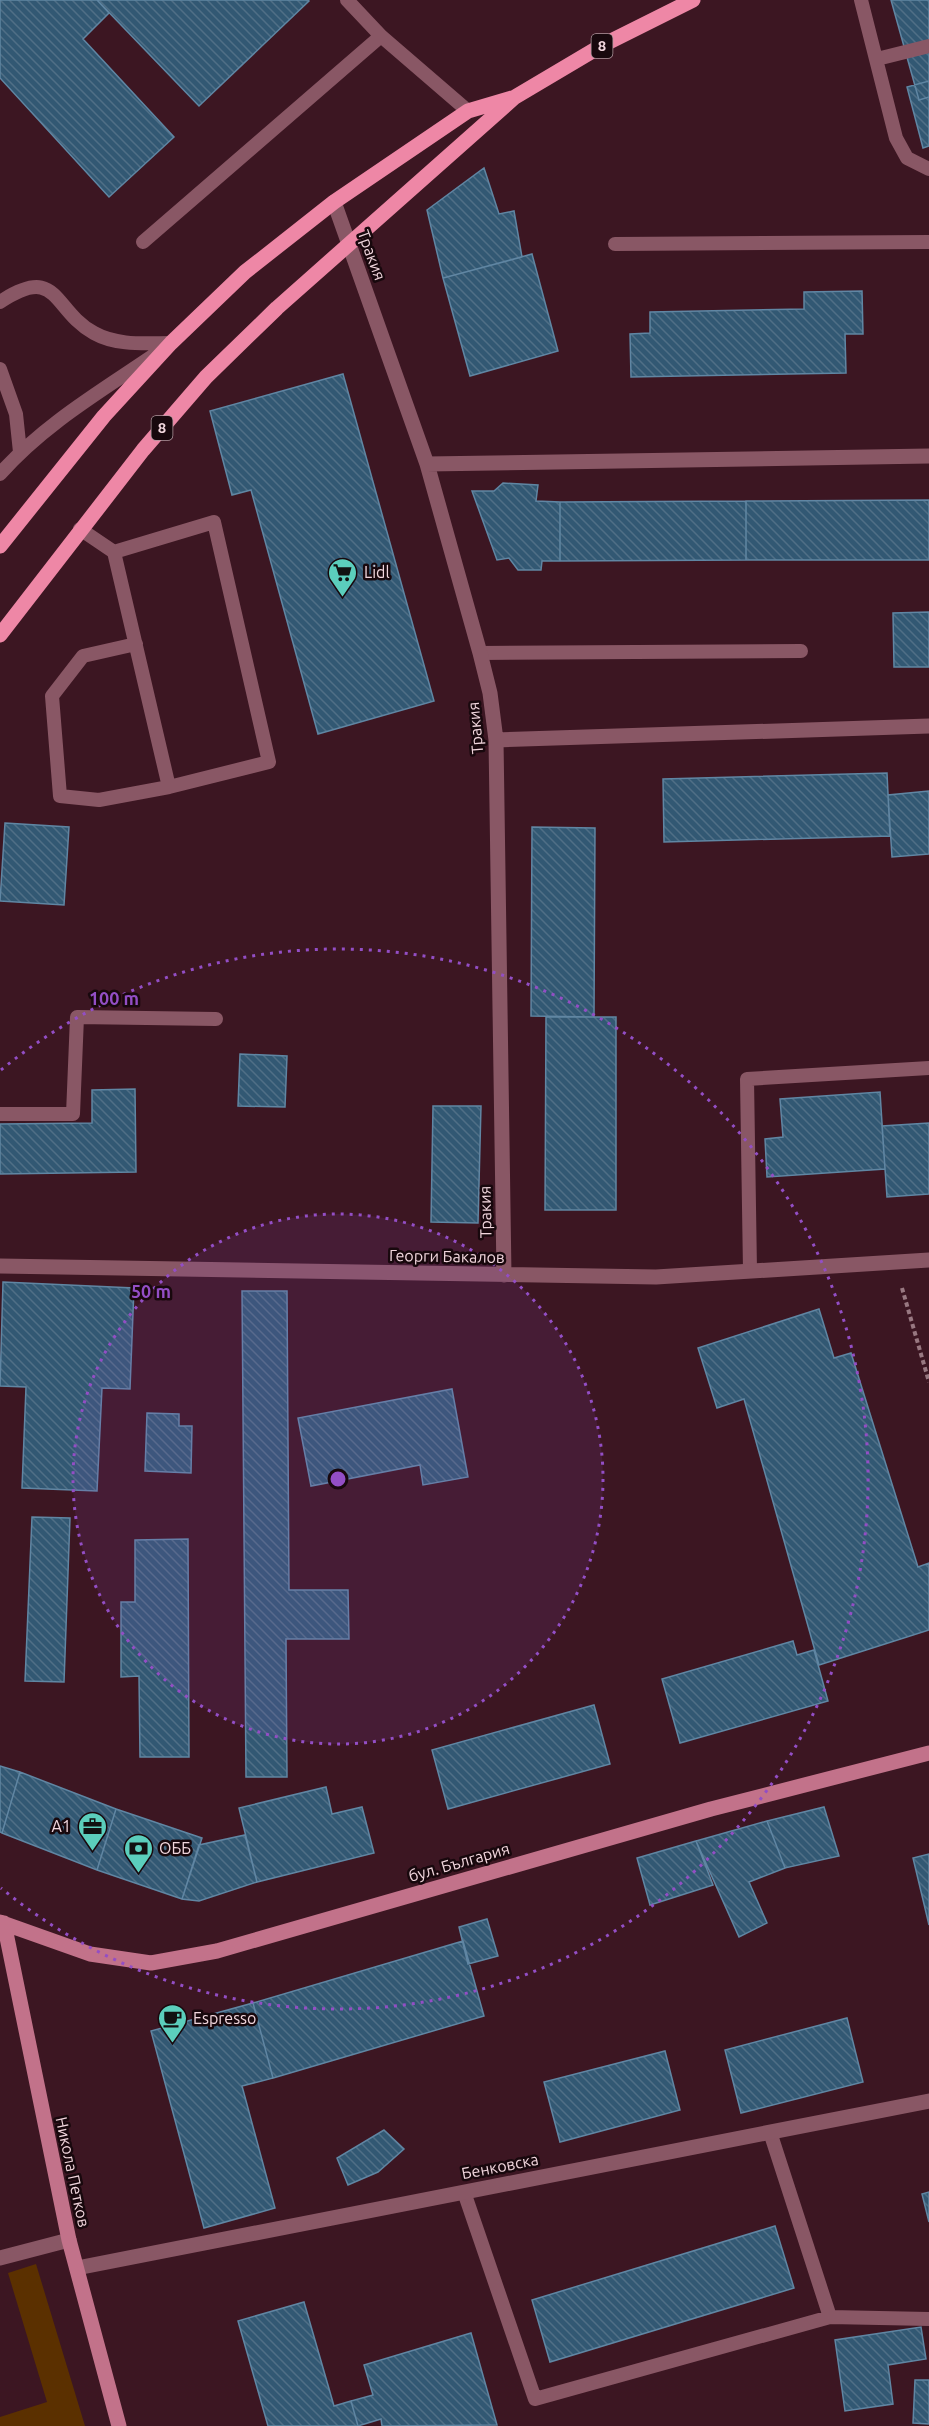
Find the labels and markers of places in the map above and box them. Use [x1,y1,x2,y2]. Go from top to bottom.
supermarket icon: Lidl [327,556,359,598]
place label: Lidl [364,563,390,581]
centre of rings [328,1469,348,1489]
office icon: A1 [76,1810,108,1852]
place label: A1 [52,1817,71,1835]
bank icon: ОББ [122,1832,154,1874]
place label: ОББ [159,1839,191,1857]
cafe icon: Espresso [156,2002,188,2044]
place label: Espresso [193,2009,256,2027]

